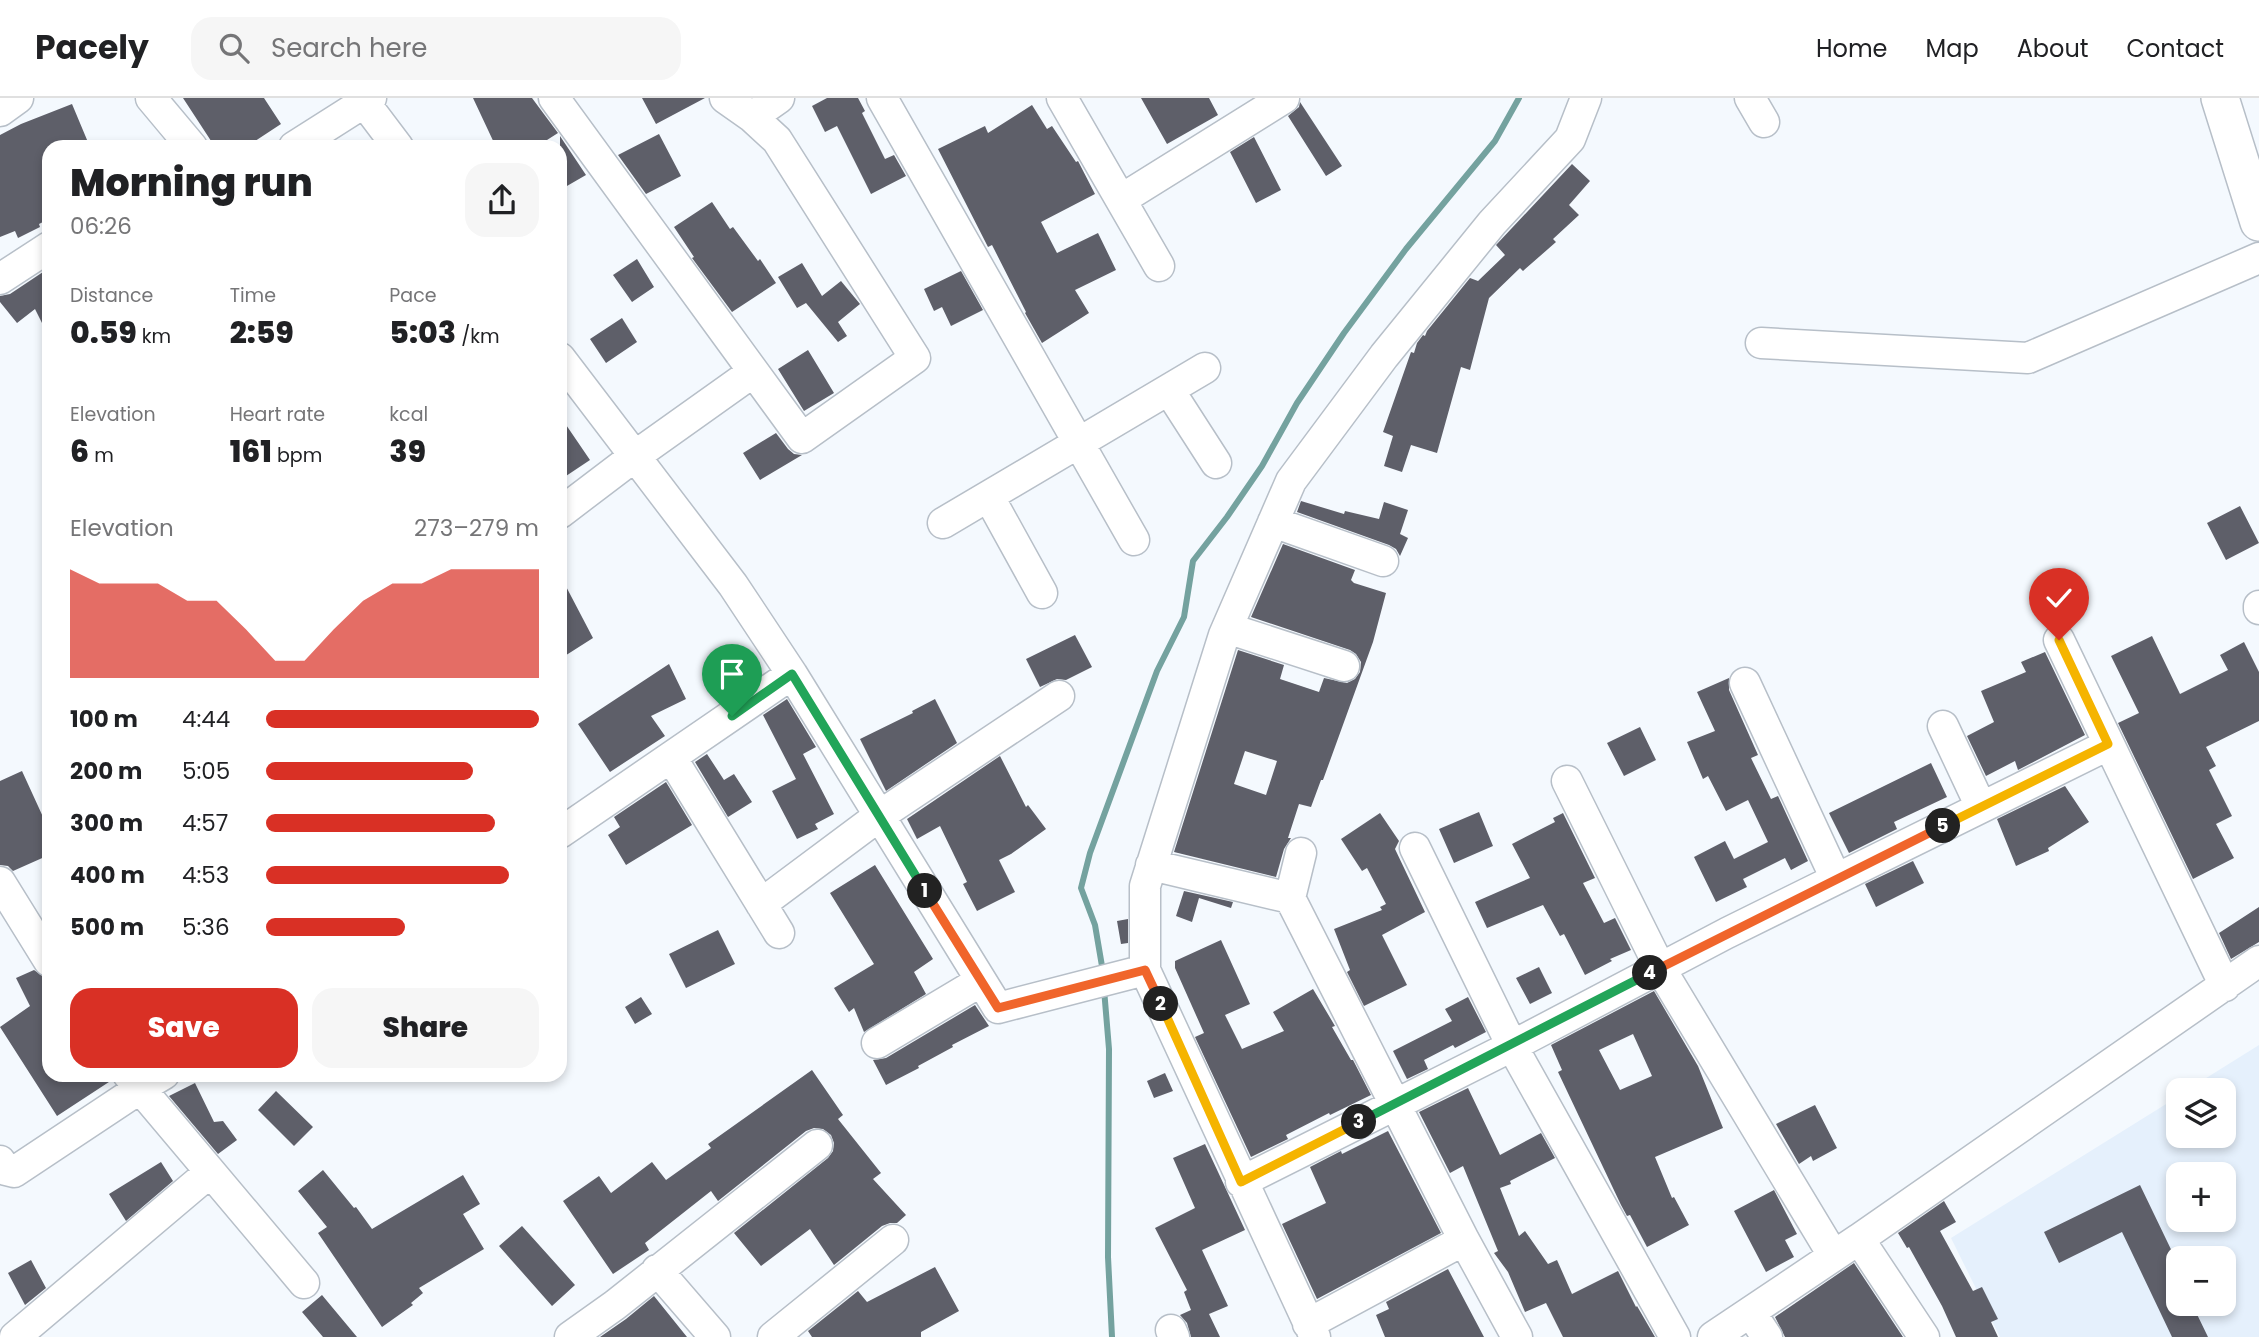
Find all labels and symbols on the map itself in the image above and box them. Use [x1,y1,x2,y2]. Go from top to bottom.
pin [2029,568,2089,640]
pin [702,644,762,716]
pin: 5 [1926,808,1960,844]
pin: 1 [908,874,942,908]
pin: 4 [1632,956,1668,990]
pin: 2 [1144,986,1178,1021]
pin: 3 [1342,1104,1376,1140]

